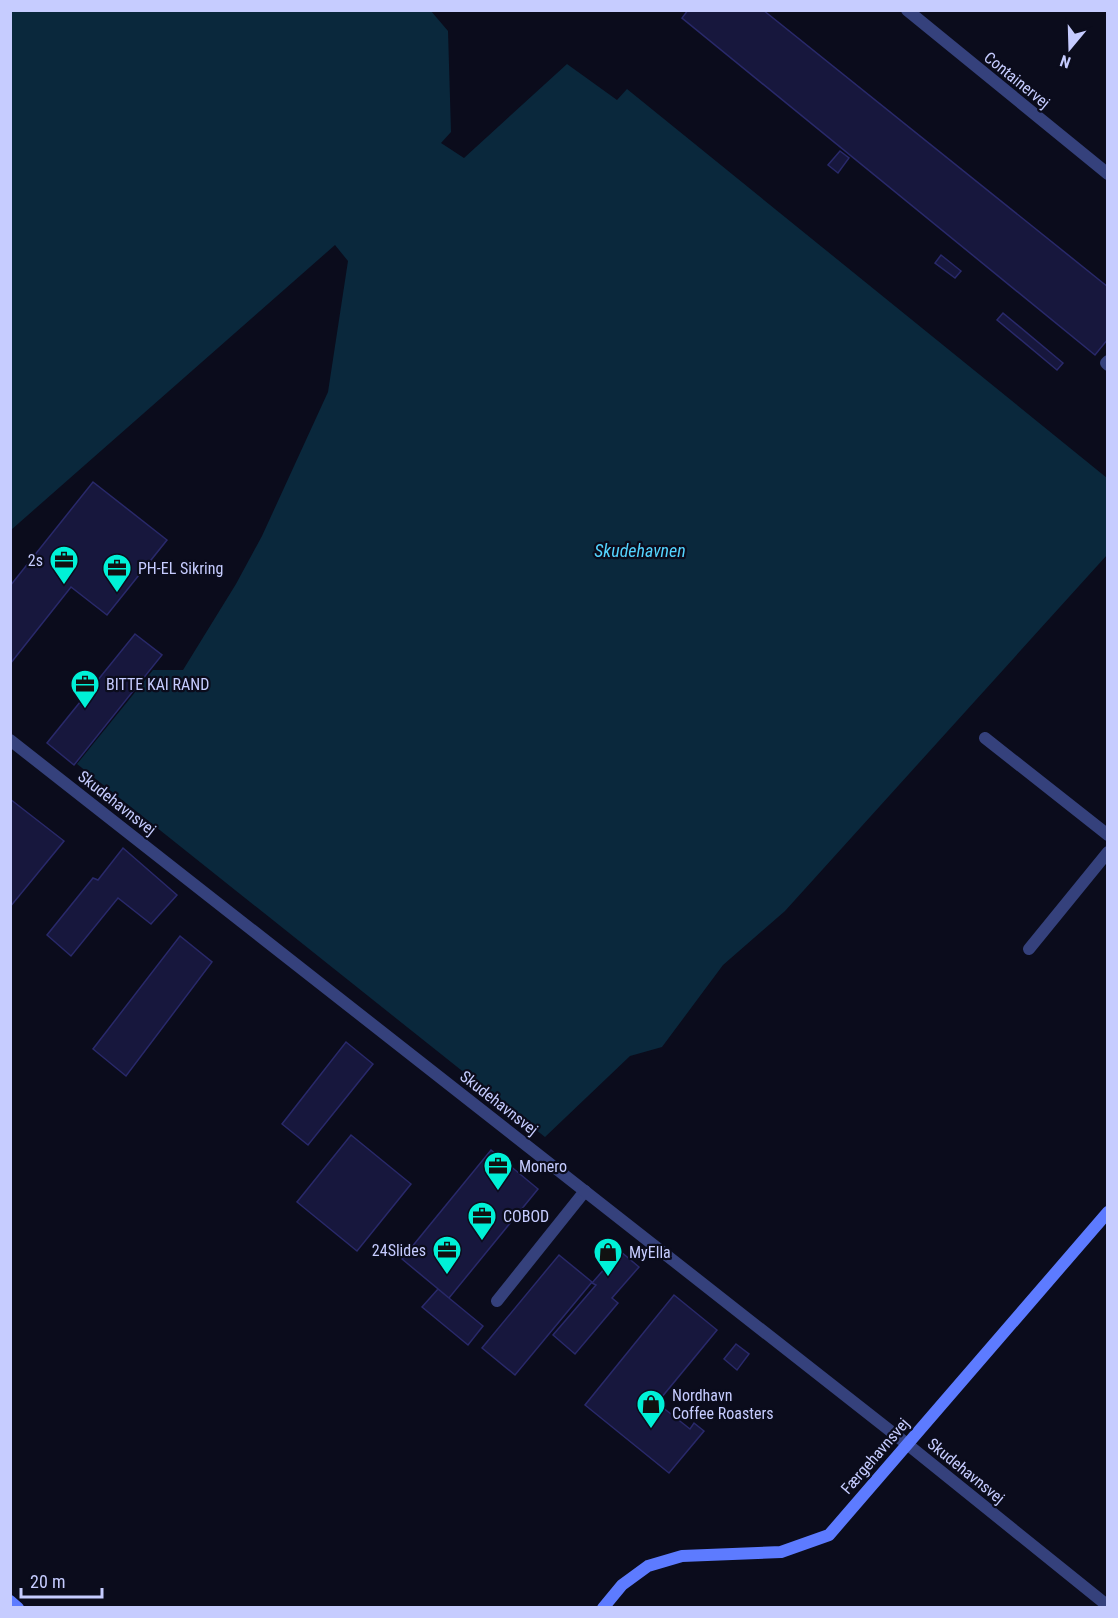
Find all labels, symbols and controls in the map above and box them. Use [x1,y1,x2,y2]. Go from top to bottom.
north arrow [1040,18,1100,78]
street label: Containervej [980,48,1054,112]
text: N [1058,51,1073,72]
water label: Skudehavnen [594,540,686,561]
office icon: 2s [48,544,80,586]
place label: 2s [28,551,43,570]
office icon: PH-EL Sikring [101,552,133,594]
place label: PH-EL Sikring [138,559,223,578]
office icon: BITTE KAI RAND [69,668,101,710]
place label: BITTE KAI RAND [106,675,209,694]
street label: Skudehavnsvej [74,767,160,839]
street label: Skudehavnsvej [456,1067,542,1139]
office icon: Monero [482,1150,514,1192]
place label: Monero [519,1157,567,1176]
office icon: COBOD [466,1200,498,1242]
place label: COBOD [503,1207,549,1226]
office icon: 24Slides [431,1234,463,1276]
shop icon: MyElla [592,1236,624,1278]
place label: 24Slides [372,1241,426,1260]
place label: MyElla [629,1243,671,1262]
place label: Nordhavn Coffee Roasters [672,1386,774,1423]
shop icon: Nordhavn Coffee Roasters [635,1388,667,1430]
street label: Færgehavnsvej [837,1414,913,1498]
street label: Skudehavnsvej [924,1434,1008,1508]
scale bar [21,1561,102,1599]
text: 20 m [30,1571,65,1592]

